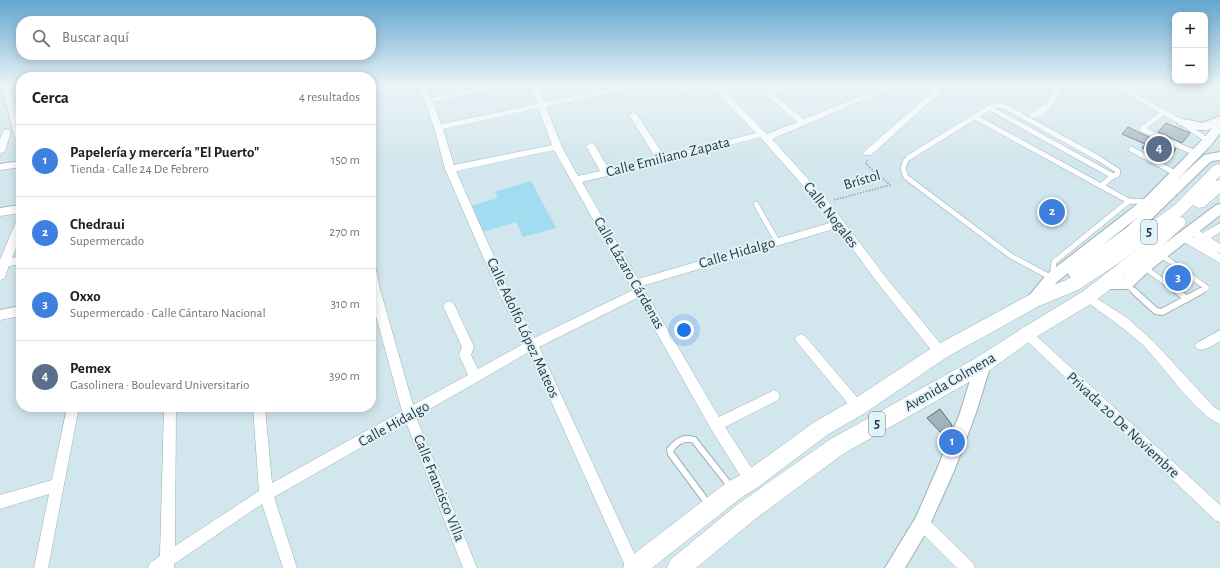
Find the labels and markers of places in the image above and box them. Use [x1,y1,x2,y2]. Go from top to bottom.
pin: 4 [1146,134,1172,164]
pin: 2 [1039,197,1065,227]
pin: 3 [1165,263,1191,293]
pin: 1 [939,427,965,457]

